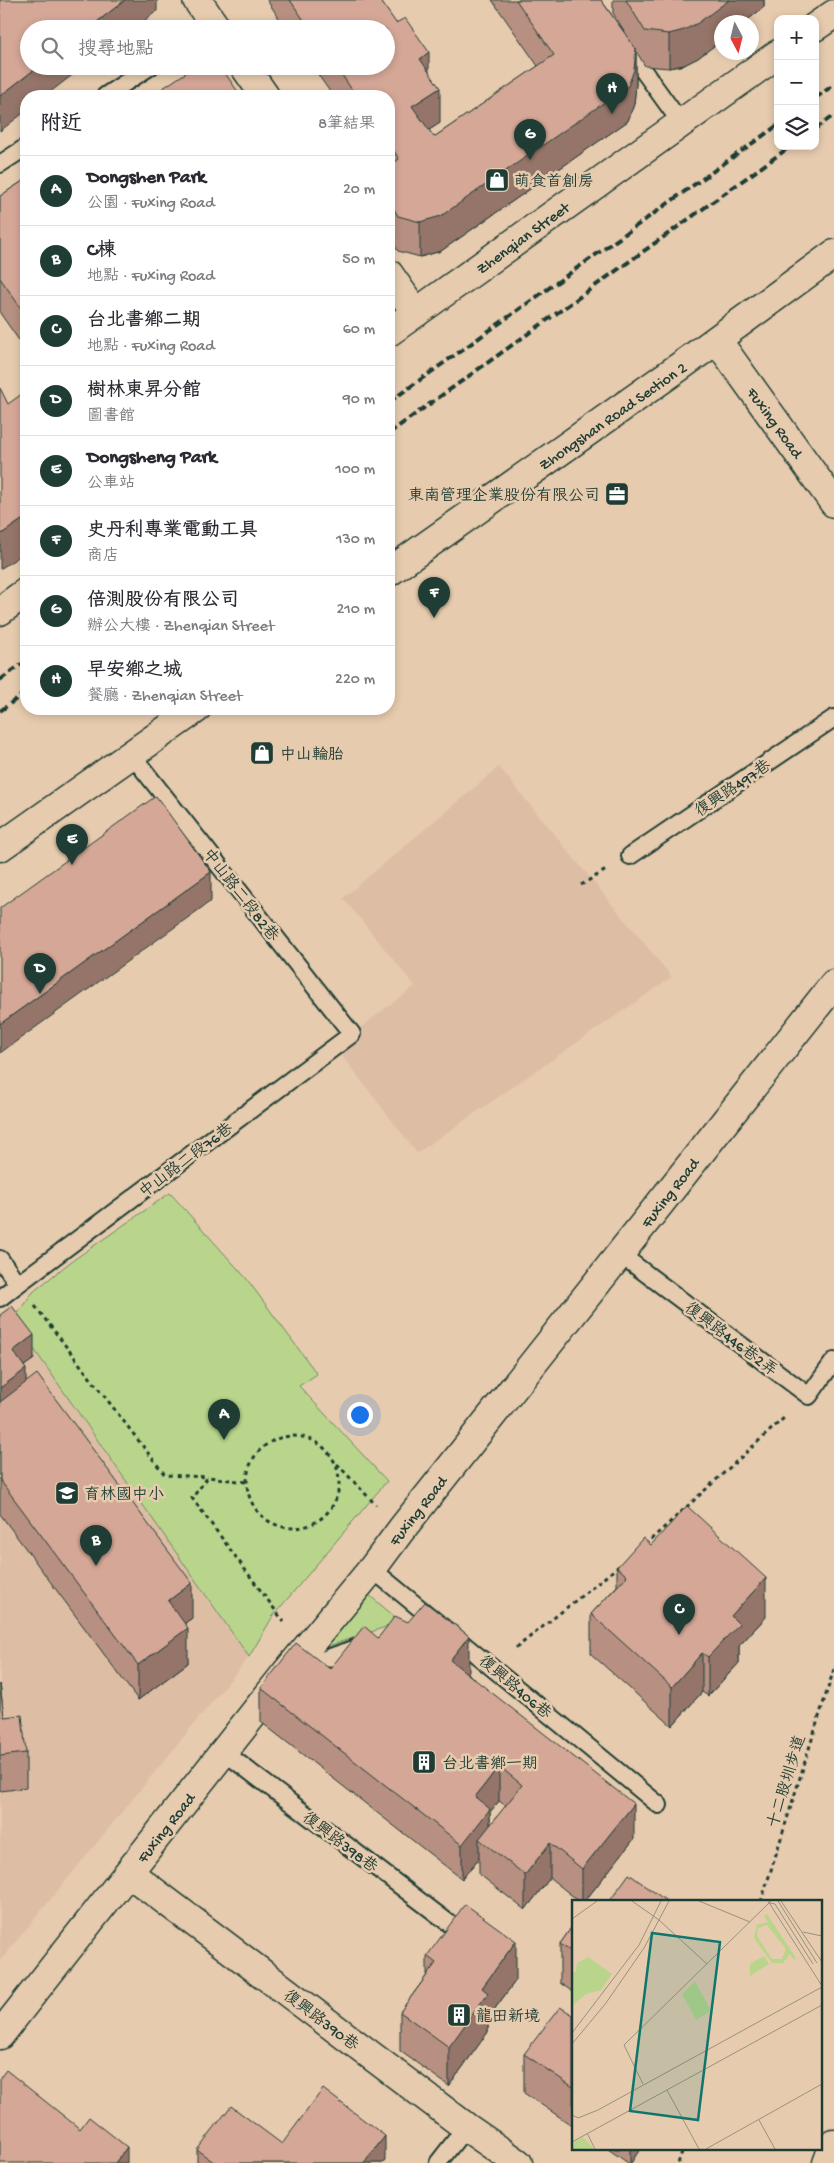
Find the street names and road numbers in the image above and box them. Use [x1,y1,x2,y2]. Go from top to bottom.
street label: Zhenqian Street [474,199,576,280]
street label: Zhongshan Road Section 2 [536,359,692,476]
street label: Fuxing Road [740,384,806,465]
street label: 復興路497巷 [691,756,776,822]
street label: 中山路二段82巷 [197,845,283,946]
street label: 中山路二段76巷 [135,1119,238,1203]
street label: Fuxing Road [638,1154,706,1234]
street label: 復興路446巷2弄 [680,1298,781,1382]
street label: Fuxing Road [386,1472,454,1552]
street label: 復興路406巷 [474,1651,555,1724]
street label: 十二股圳步道 [763,1733,811,1831]
street label: Fuxing Road [134,1789,202,1869]
street label: 復興路398巷 [298,1808,381,1878]
street label: 復興路390巷 [278,1986,363,2056]

